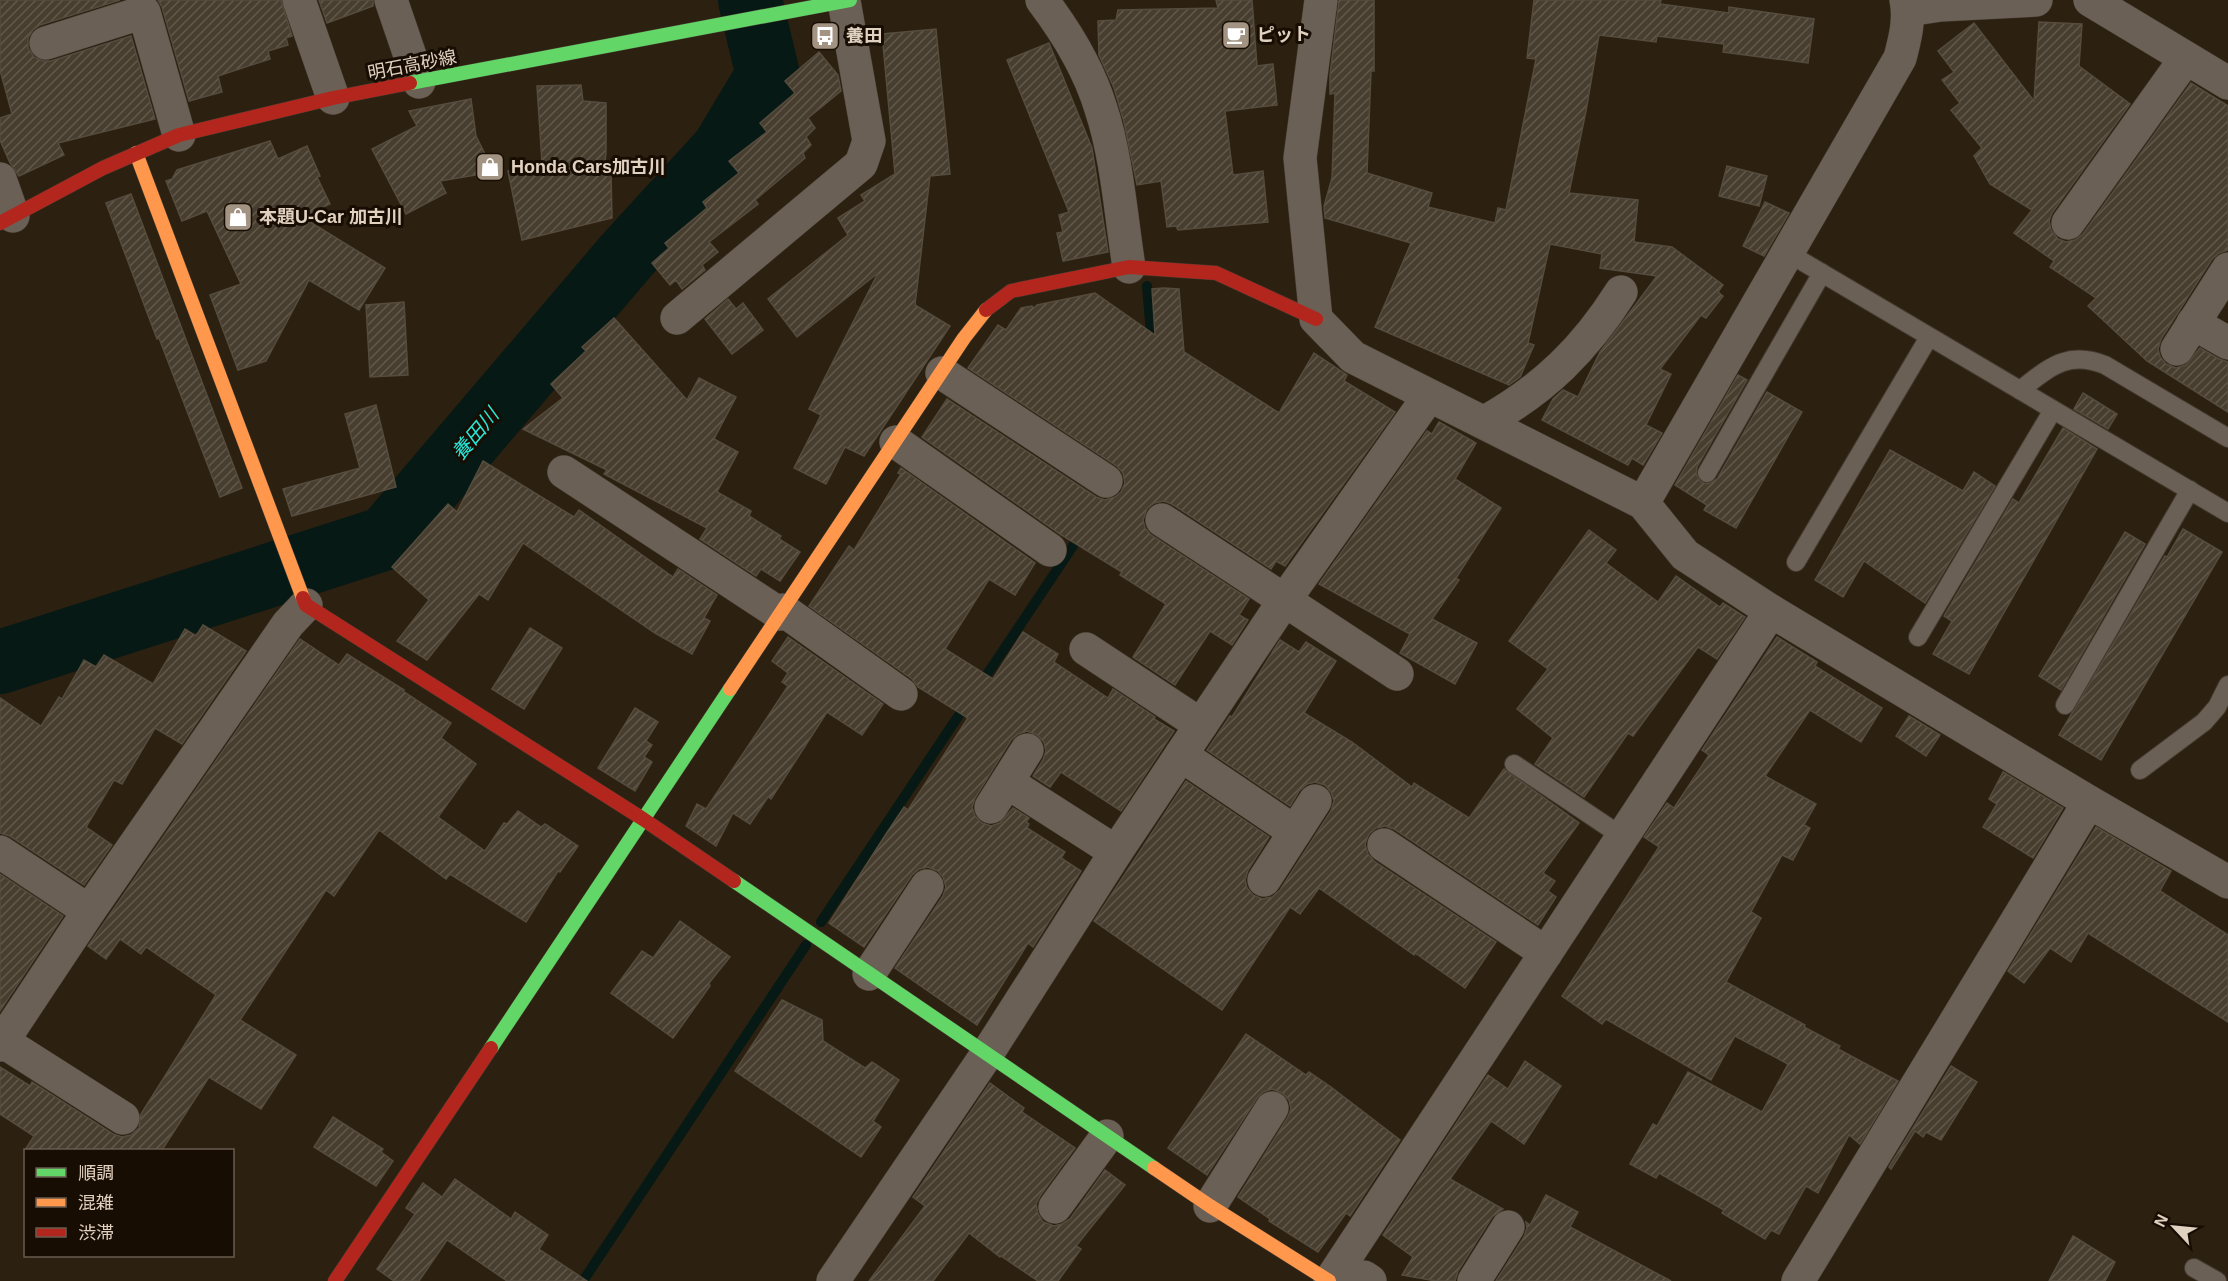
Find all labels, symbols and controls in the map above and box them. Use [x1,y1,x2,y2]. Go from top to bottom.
cafe icon: ピット [1220,19,1252,51]
bus stop icon: 養田 [809,20,841,52]
place label: ピット [1257,25,1311,45]
place label: 養田 [846,26,882,46]
street label: 明石高砂線 [366,47,458,83]
shop icon: Honda Cars加古川 [474,151,506,183]
place label: Honda Cars加古川 [511,157,666,177]
shop icon: 本題U-Car 加古川 [222,201,254,233]
place label: 本題U-Car 加古川 [259,207,403,227]
water label: 養田川 [447,402,504,464]
legend [24,1149,234,1257]
text: 順調 [78,1163,114,1183]
text: 混雑 [78,1193,114,1213]
north arrow [2144,1197,2204,1257]
text: N [2151,1212,2171,1230]
text: 渋滞 [78,1223,114,1243]

